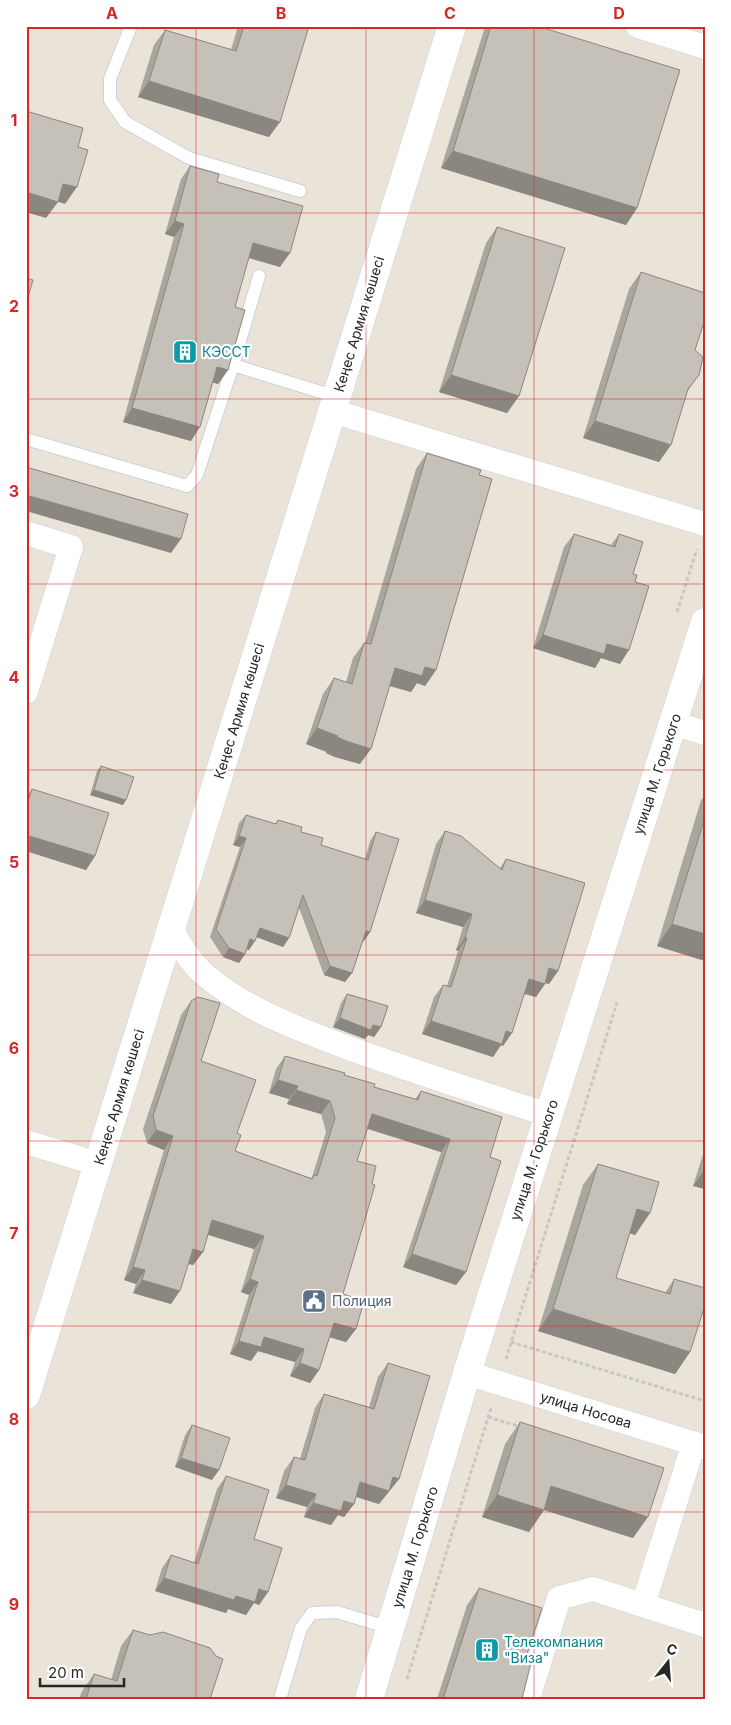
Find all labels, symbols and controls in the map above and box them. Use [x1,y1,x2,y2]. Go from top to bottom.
text: A [106,3,118,23]
text: B [276,3,286,23]
text: C [444,3,456,23]
text: D [613,3,625,23]
text: 1 [11,110,17,130]
street label: Кеңес Армия көшесі [330,254,387,394]
text: 2 [9,296,19,316]
building icon: КЭССТ [172,339,198,365]
place label: КЭССТ [202,343,251,360]
text: 3 [9,481,19,501]
street label: Кеңес Армия көшесі [210,641,267,781]
text: 4 [9,667,20,687]
street label: улица М. Горького [629,711,684,836]
text: 5 [9,852,19,872]
street label: Кеңес Армия көшесі [90,1027,147,1167]
text: 6 [9,1038,19,1058]
street label: улица М. Горького [506,1097,561,1222]
text: 7 [9,1223,19,1243]
public building icon: Полиция [301,1288,327,1314]
place label: Полиция [332,1292,392,1309]
street label: улица Носова [538,1388,634,1431]
text: 8 [9,1409,19,1429]
street label: улица М. Горького [388,1484,441,1610]
text: 9 [9,1594,19,1614]
place label: Телекомпания "Виза" [504,1633,603,1666]
building icon: Телекомпания "Виза" [474,1637,500,1663]
north arrow [644,1638,694,1688]
text: С [665,1639,679,1659]
scale bar [40,1655,124,1687]
text: 20 m [48,1663,84,1682]

